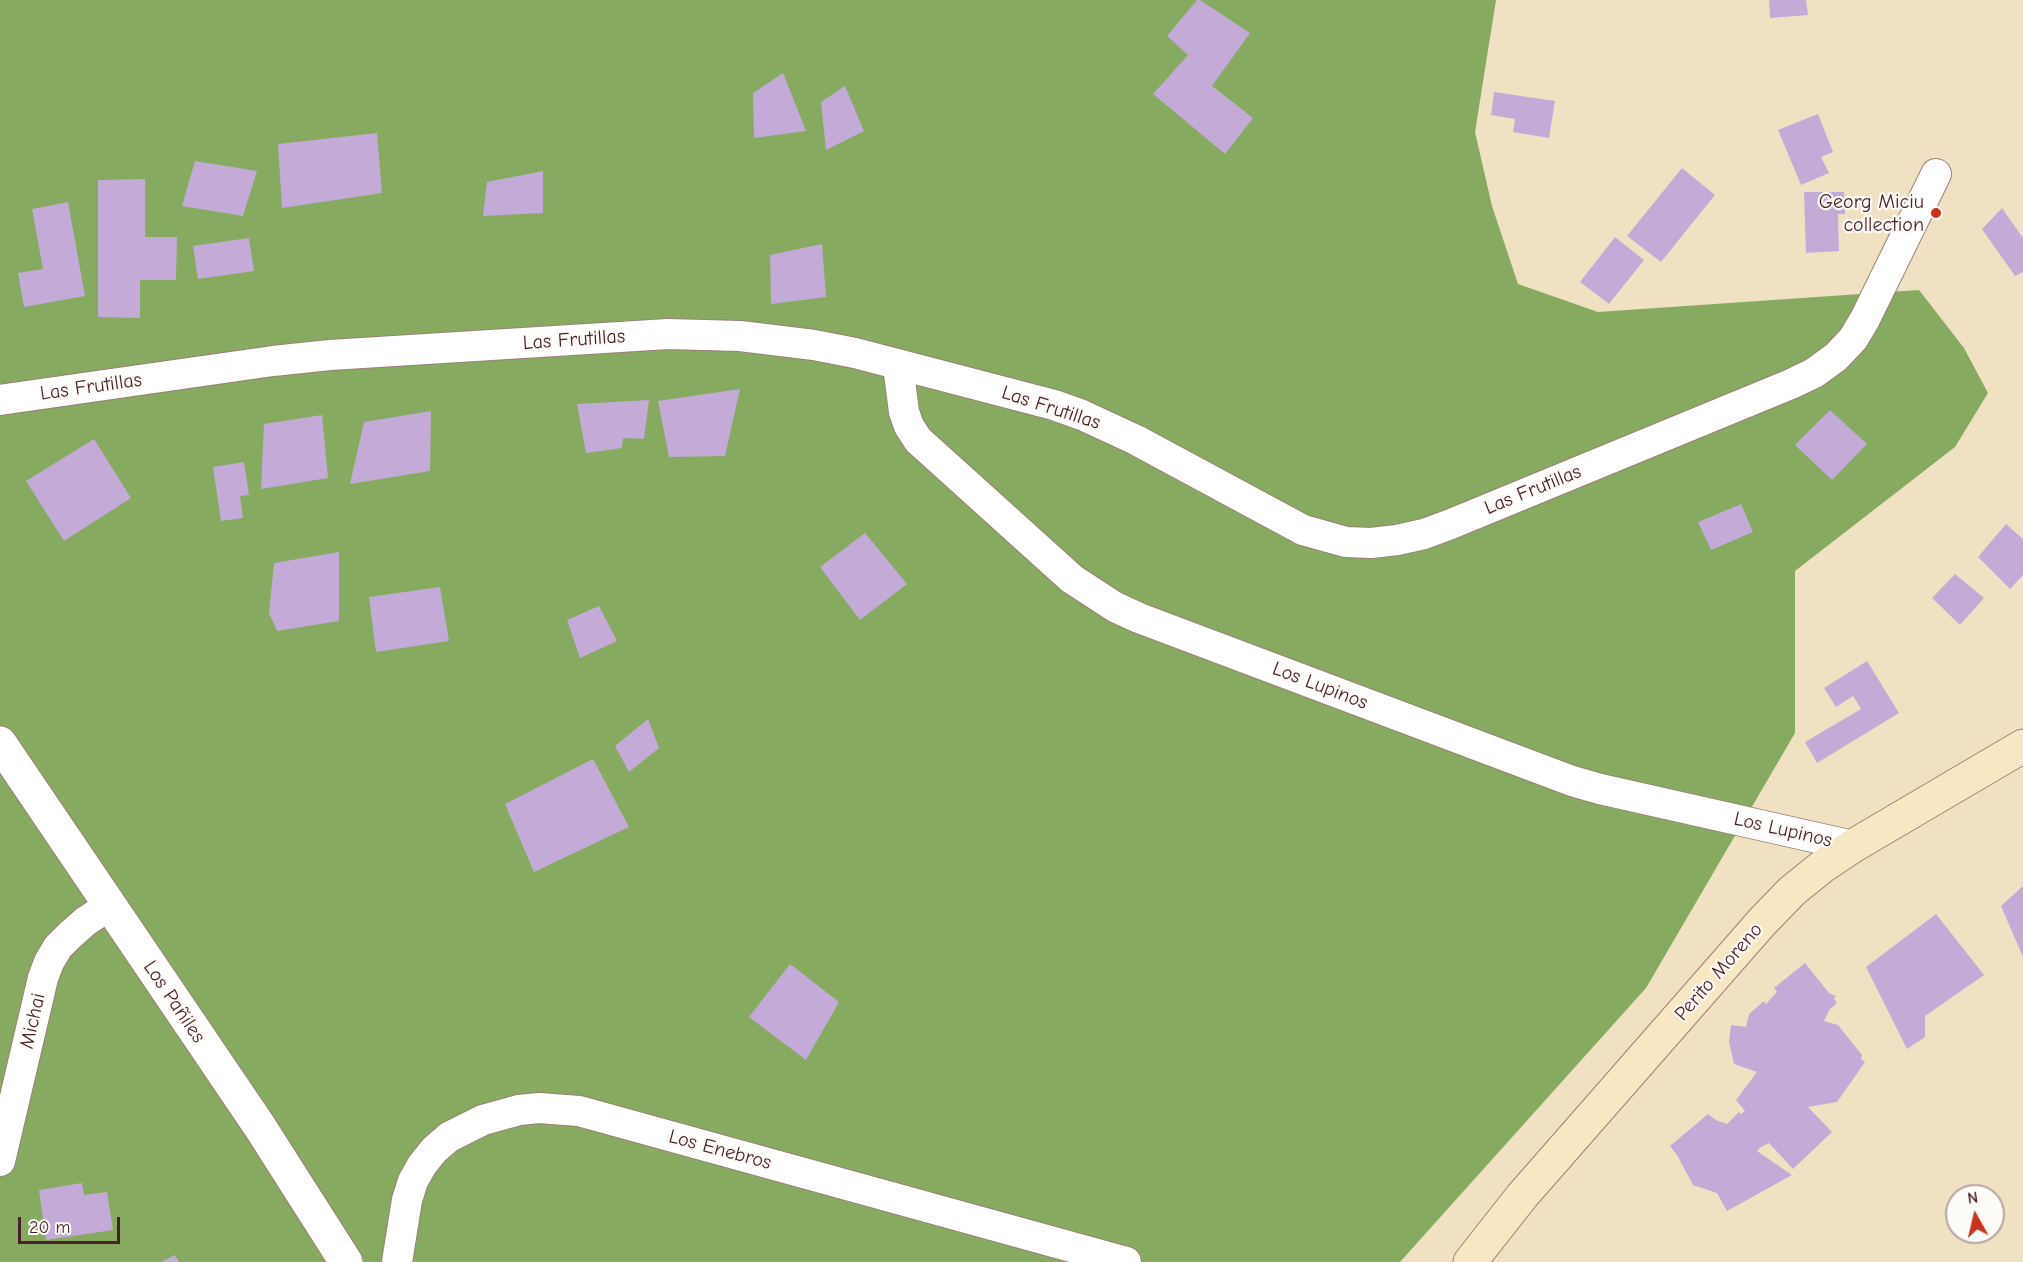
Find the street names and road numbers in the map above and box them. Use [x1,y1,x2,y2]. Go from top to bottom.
street label: Las Frutillas [522,324,626,356]
street label: Las Frutillas [39,368,143,406]
street label: Las Frutillas [999,381,1103,435]
street label: Las Frutillas [1481,460,1585,520]
street label: Los Lupinos [1269,657,1371,715]
street label: Los Lupinos [1732,807,1834,853]
street label: Perito Moreno [1670,918,1768,1026]
street label: Los Pañiles [138,956,210,1048]
street label: Michai [15,991,51,1051]
street label: Los Enebros [666,1125,774,1175]

